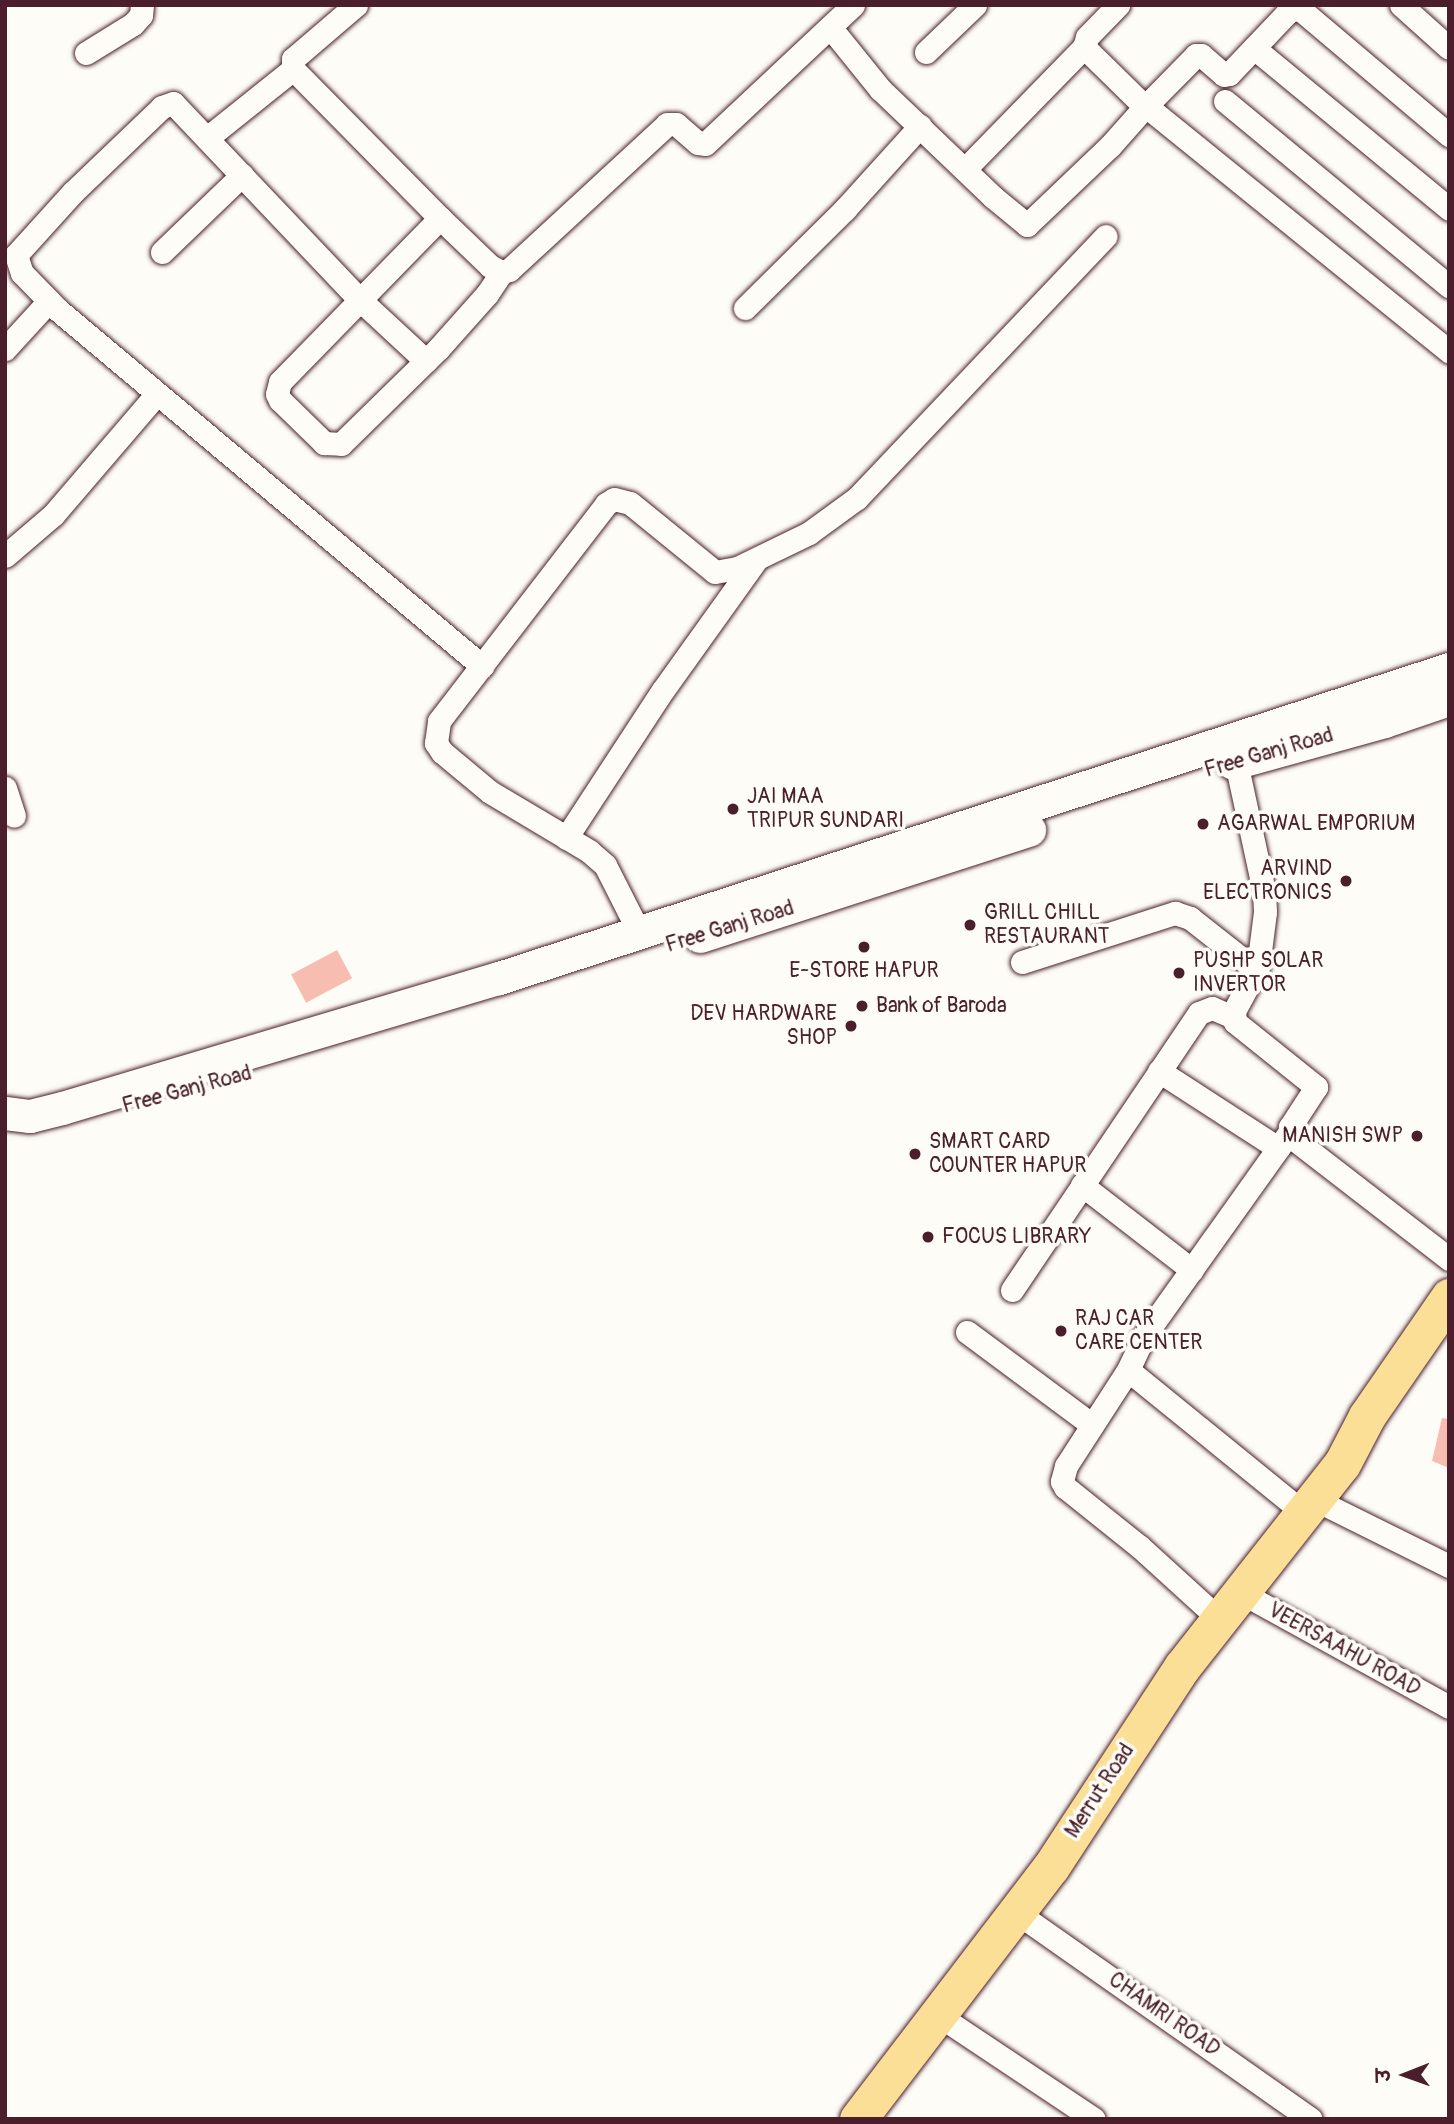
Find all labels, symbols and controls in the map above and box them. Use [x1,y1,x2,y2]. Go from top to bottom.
street label: Free Ganj Road [1202,723,1336,783]
place label: JAI MAA TRIPUR SUNDARI [747,784,904,834]
marker: JAI MAA TRIPUR SUNDARI [725,801,741,817]
place label: AGARWAL EMPORIUM [1217,811,1415,837]
marker: AGARWAL EMPORIUM [1195,816,1211,832]
place label: ARVIND ELECTRONICS [1203,856,1332,906]
marker: ARVIND ELECTRONICS [1338,873,1354,889]
street label: Free Ganj Road [663,896,797,958]
place label: GRILL CHILL RESTAURANT [984,900,1110,950]
marker: GRILL CHILL RESTAURANT [962,917,978,933]
marker: E-STORE HAPUR [856,939,872,955]
place label: PUSHP SOLAR INVERTOR [1193,948,1323,998]
place label: E-STORE HAPUR [789,958,939,984]
marker: PUSHP SOLAR INVERTOR [1171,965,1187,981]
place label: Bank of Baroda [876,993,1007,1019]
marker: Bank of Baroda [854,998,870,1014]
place label: DEV HARDWARE SHOP [690,1001,837,1051]
marker: DEV HARDWARE SHOP [843,1018,859,1034]
street label: Free Ganj Road [120,1061,254,1119]
place label: MANISH SWP [1282,1123,1403,1149]
marker: MANISH SWP [1409,1128,1425,1144]
place label: SMART CARD COUNTER HAPUR [929,1129,1086,1179]
marker: SMART CARD COUNTER HAPUR [907,1146,923,1162]
place label: FOCUS LIBRARY [942,1224,1091,1250]
marker: FOCUS LIBRARY [920,1229,936,1245]
place label: RAJ CAR CARE CENTER [1075,1306,1202,1356]
marker: RAJ CAR CARE CENTER [1053,1323,1069,1339]
street label: VEERSAAHU ROAD [1263,1598,1425,1702]
street label: Merrut Road [1060,1739,1140,1843]
street label: CHAMRI ROAD [1104,1967,1224,2063]
north arrow [1370,2040,1440,2110]
text: उ [1372,2069,1396,2082]

